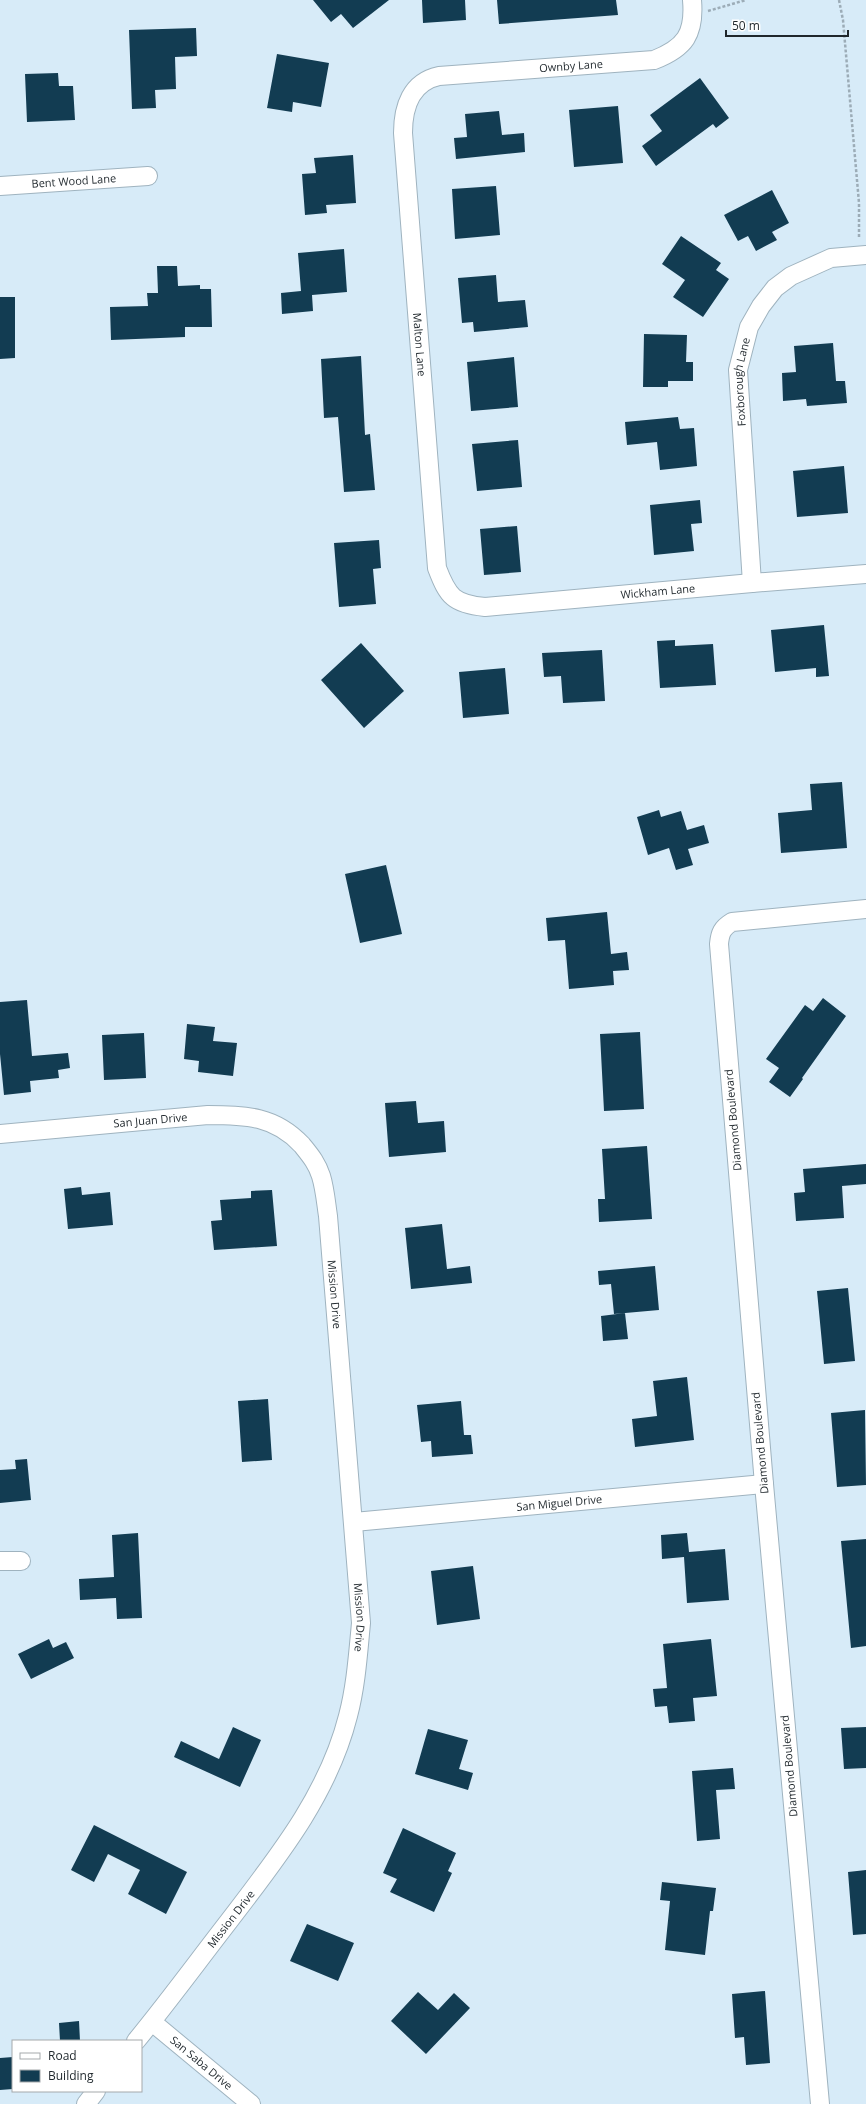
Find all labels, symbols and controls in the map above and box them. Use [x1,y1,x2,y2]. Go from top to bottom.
scale bar [726,12,848,38]
text: 50 m [732,17,760,34]
street label: Ownby Lane [539,56,603,75]
street label: Bent Wood Lane [31,170,117,191]
street label: Malton Lane [410,312,430,377]
street label: Foxborough Lane [730,336,753,427]
street label: Wickham Lane [620,580,696,602]
street label: Diamond Boulevard [721,1068,744,1172]
street label: San Juan Drive [113,1109,188,1131]
street label: Mission Drive [325,1259,345,1329]
street label: Diamond Boulevard [748,1391,771,1495]
street label: San Miguel Drive [516,1491,603,1514]
street label: Mission Drive [351,1582,369,1653]
street label: Diamond Boulevard [777,1714,800,1818]
street label: Mission Drive [203,1887,258,1951]
street label: San Saba Drive [167,2032,236,2093]
legend [12,2040,142,2092]
text: Road [48,2047,77,2064]
text: Building [48,2067,94,2084]

